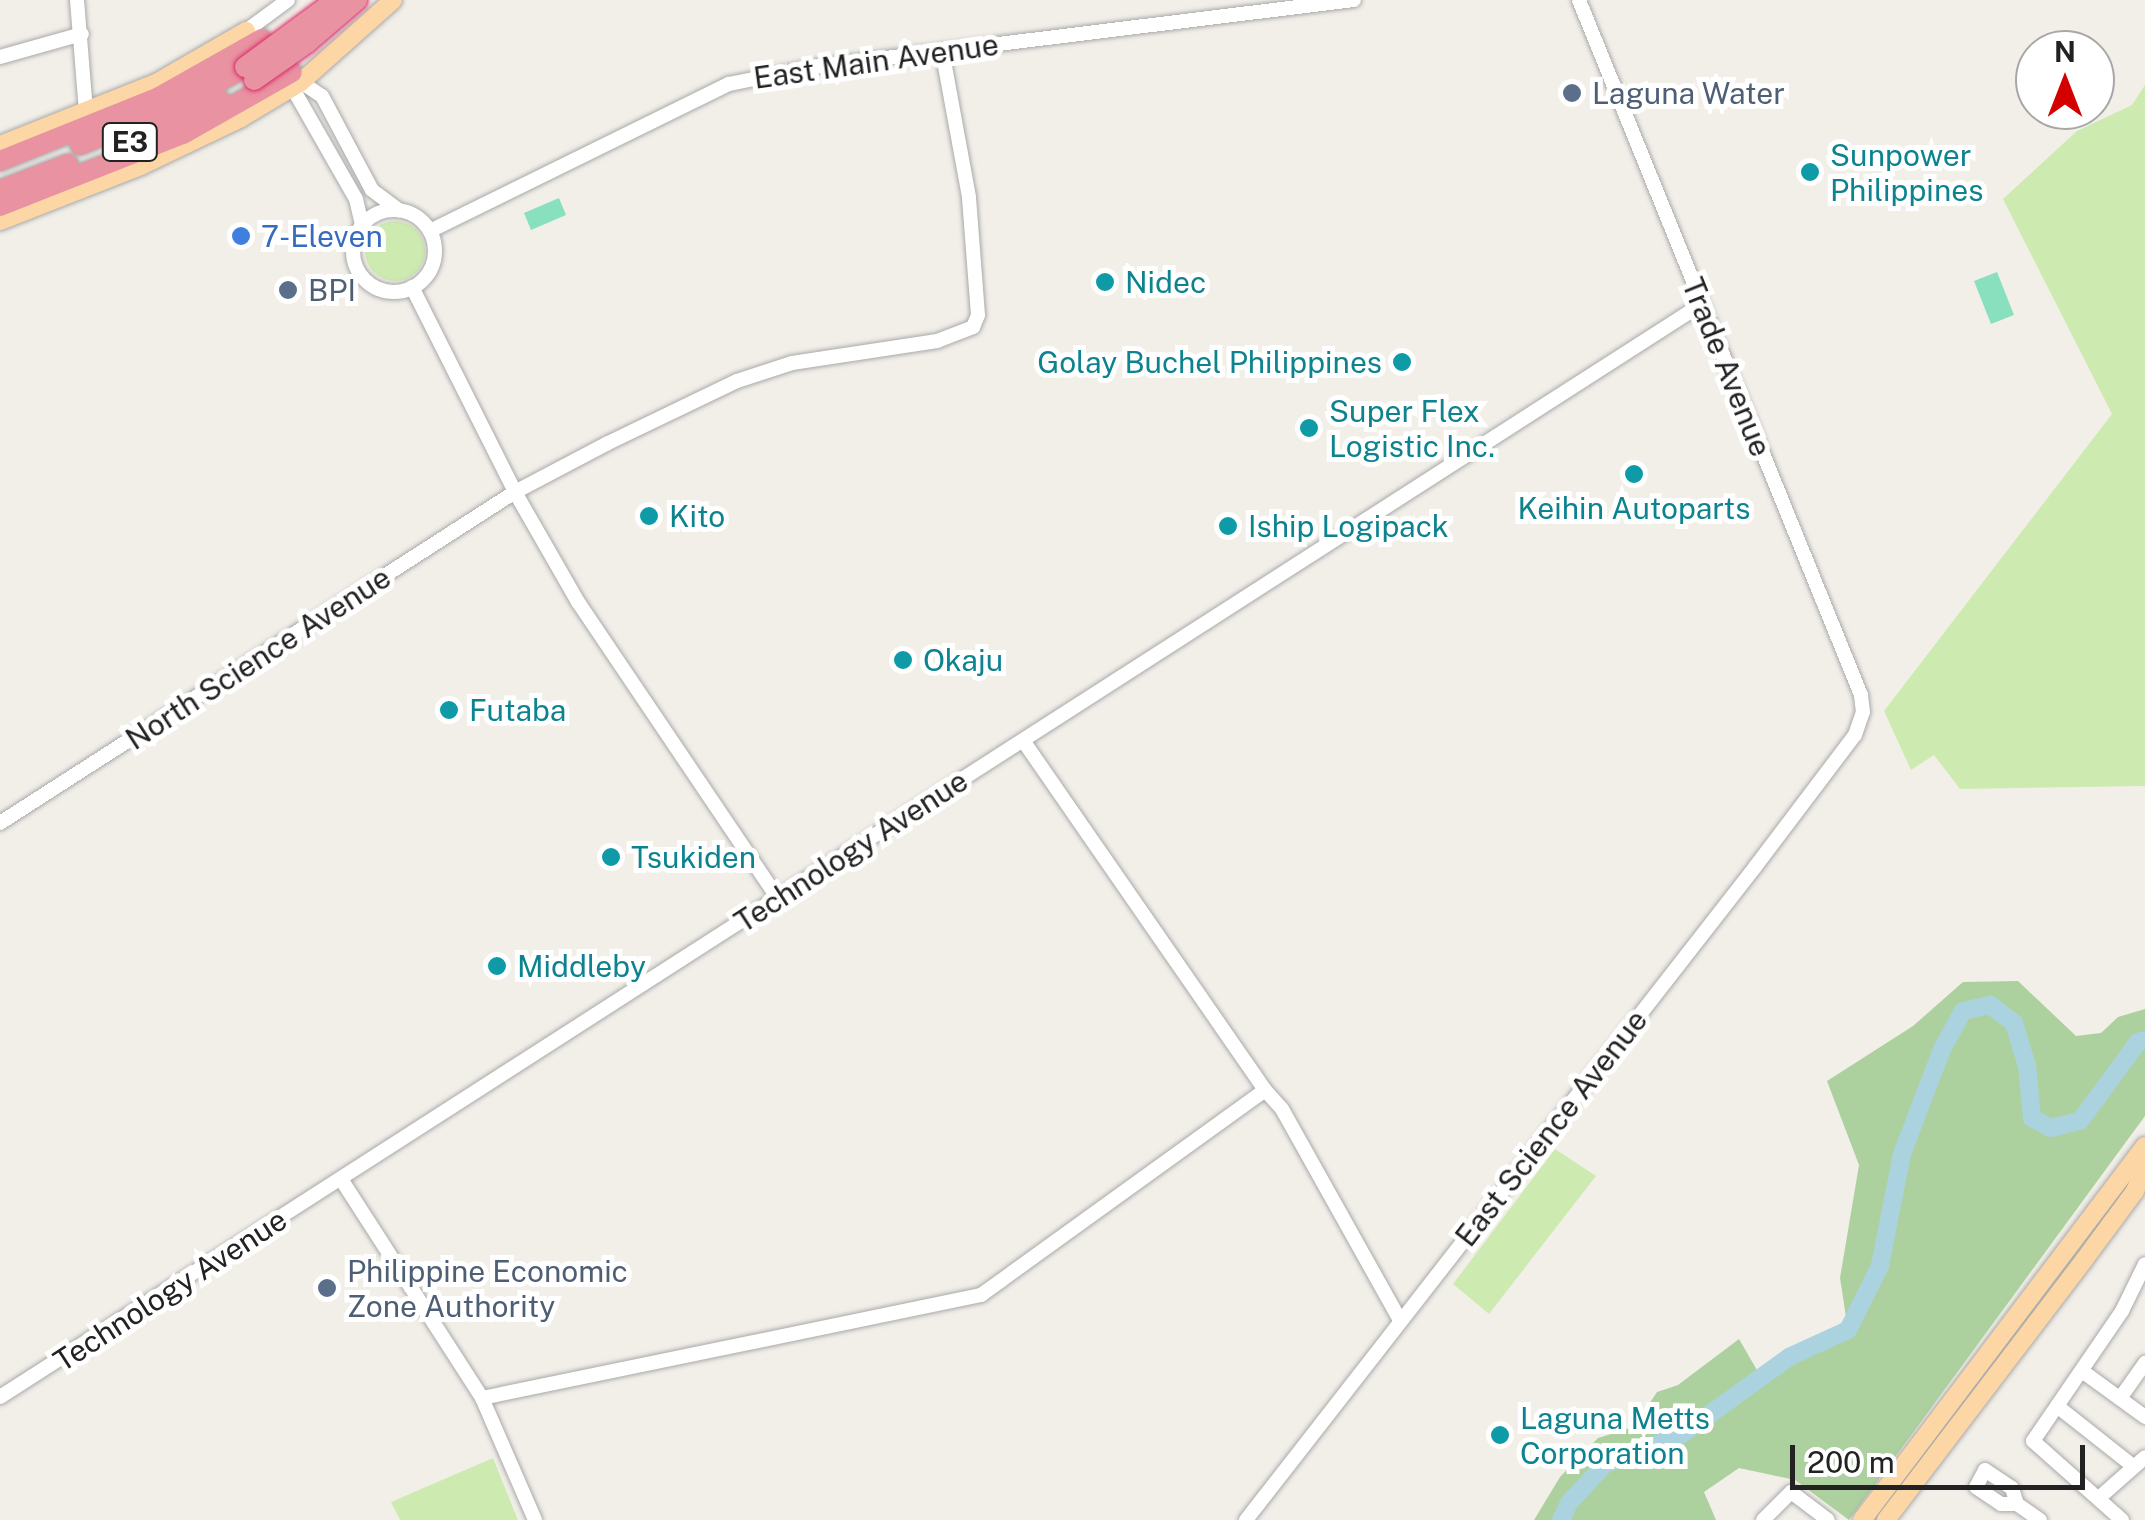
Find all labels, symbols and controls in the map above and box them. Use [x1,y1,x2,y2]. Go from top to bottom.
street label: East Main Avenue [751,26,1001,96]
north arrow [2015,30,2115,130]
text: N [2054,35,2076,68]
place label: Laguna Water [1592,75,1786,111]
marker: Laguna Water [1561,82,1583,104]
road number: E3 [100,119,160,165]
place label: Sunpower Philippines [1830,137,1983,208]
marker: Sunpower Philippines [1799,161,1821,183]
place label: 7-Eleven [261,218,383,254]
marker: 7-Eleven [230,225,252,247]
place label: Nidec [1125,264,1206,300]
marker: Nidec [1094,271,1116,293]
place label: BPI [308,272,356,308]
street label: Trade Avenue [1675,272,1779,462]
marker: BPI [277,279,299,301]
place label: Golay Buchel Philippines [1037,344,1382,380]
marker: Golay Buchel Philippines [1391,351,1413,373]
place label: Super Flex Logistic Inc. [1329,393,1495,464]
marker: Super Flex Logistic Inc. [1298,417,1320,439]
marker: Keihin Autoparts [1623,463,1645,485]
place label: Keihin Autoparts [1518,490,1750,526]
place label: Kito [669,498,725,534]
marker: Kito [638,505,660,527]
place label: Iship Logipack [1248,508,1449,544]
marker: Iship Logipack [1217,515,1239,537]
street label: North Science Avenue [119,559,397,757]
place label: Okaju [923,642,1003,678]
marker: Okaju [892,649,914,671]
place label: Futaba [469,692,566,728]
marker: Futaba [438,699,460,721]
street label: Technology Avenue [728,762,974,940]
place label: Tsukiden [631,839,756,875]
marker: Tsukiden [600,846,622,868]
place label: Middleby [517,948,646,984]
marker: Middleby [486,955,508,977]
street label: East Science Avenue [1448,1003,1654,1253]
street label: Technology Avenue [47,1201,293,1379]
place label: Philippine Economic Zone Authority [347,1253,628,1324]
marker: Philippine Economic Zone Authority [316,1277,338,1299]
place label: Laguna Metts Corporation [1520,1400,1710,1470]
marker: Laguna Metts Corporation [1489,1424,1511,1446]
scale bar [1795,1425,2090,1487]
text: 200 m [1807,1444,1895,1480]

